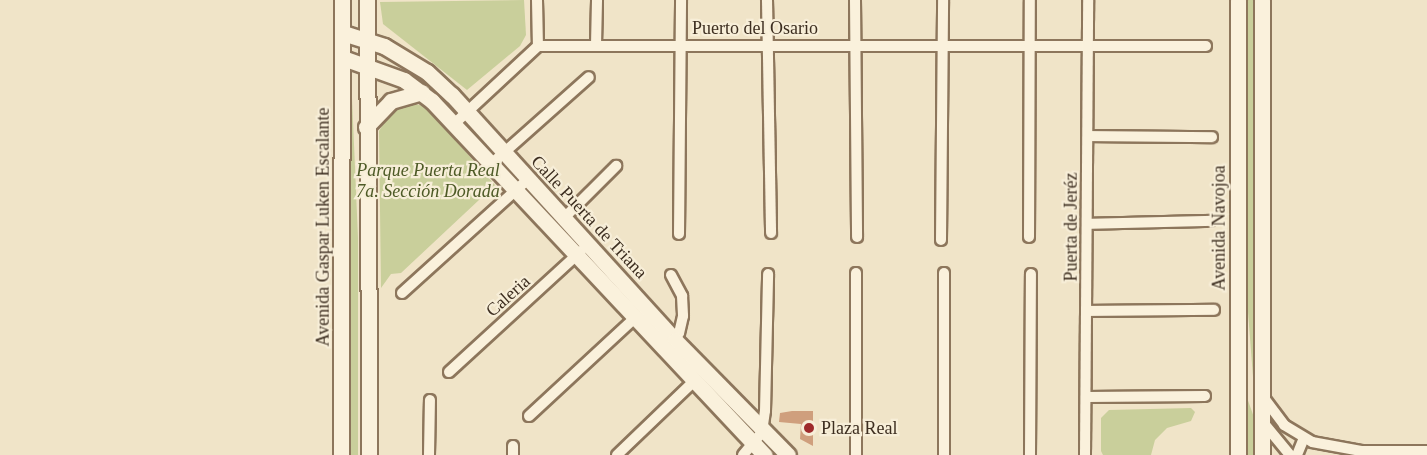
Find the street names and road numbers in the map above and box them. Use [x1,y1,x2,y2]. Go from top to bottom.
street label: Puerto del Osario [692,17,818,39]
street label: Avenida Gaspar Luken Escalante [312,107,334,347]
street label: Calle Puerta de Triana [526,151,652,283]
street label: Avenida Navojoa [1208,165,1230,291]
street label: Puerta de Jeréz [1060,173,1082,281]
street label: Caleria [481,271,535,321]

